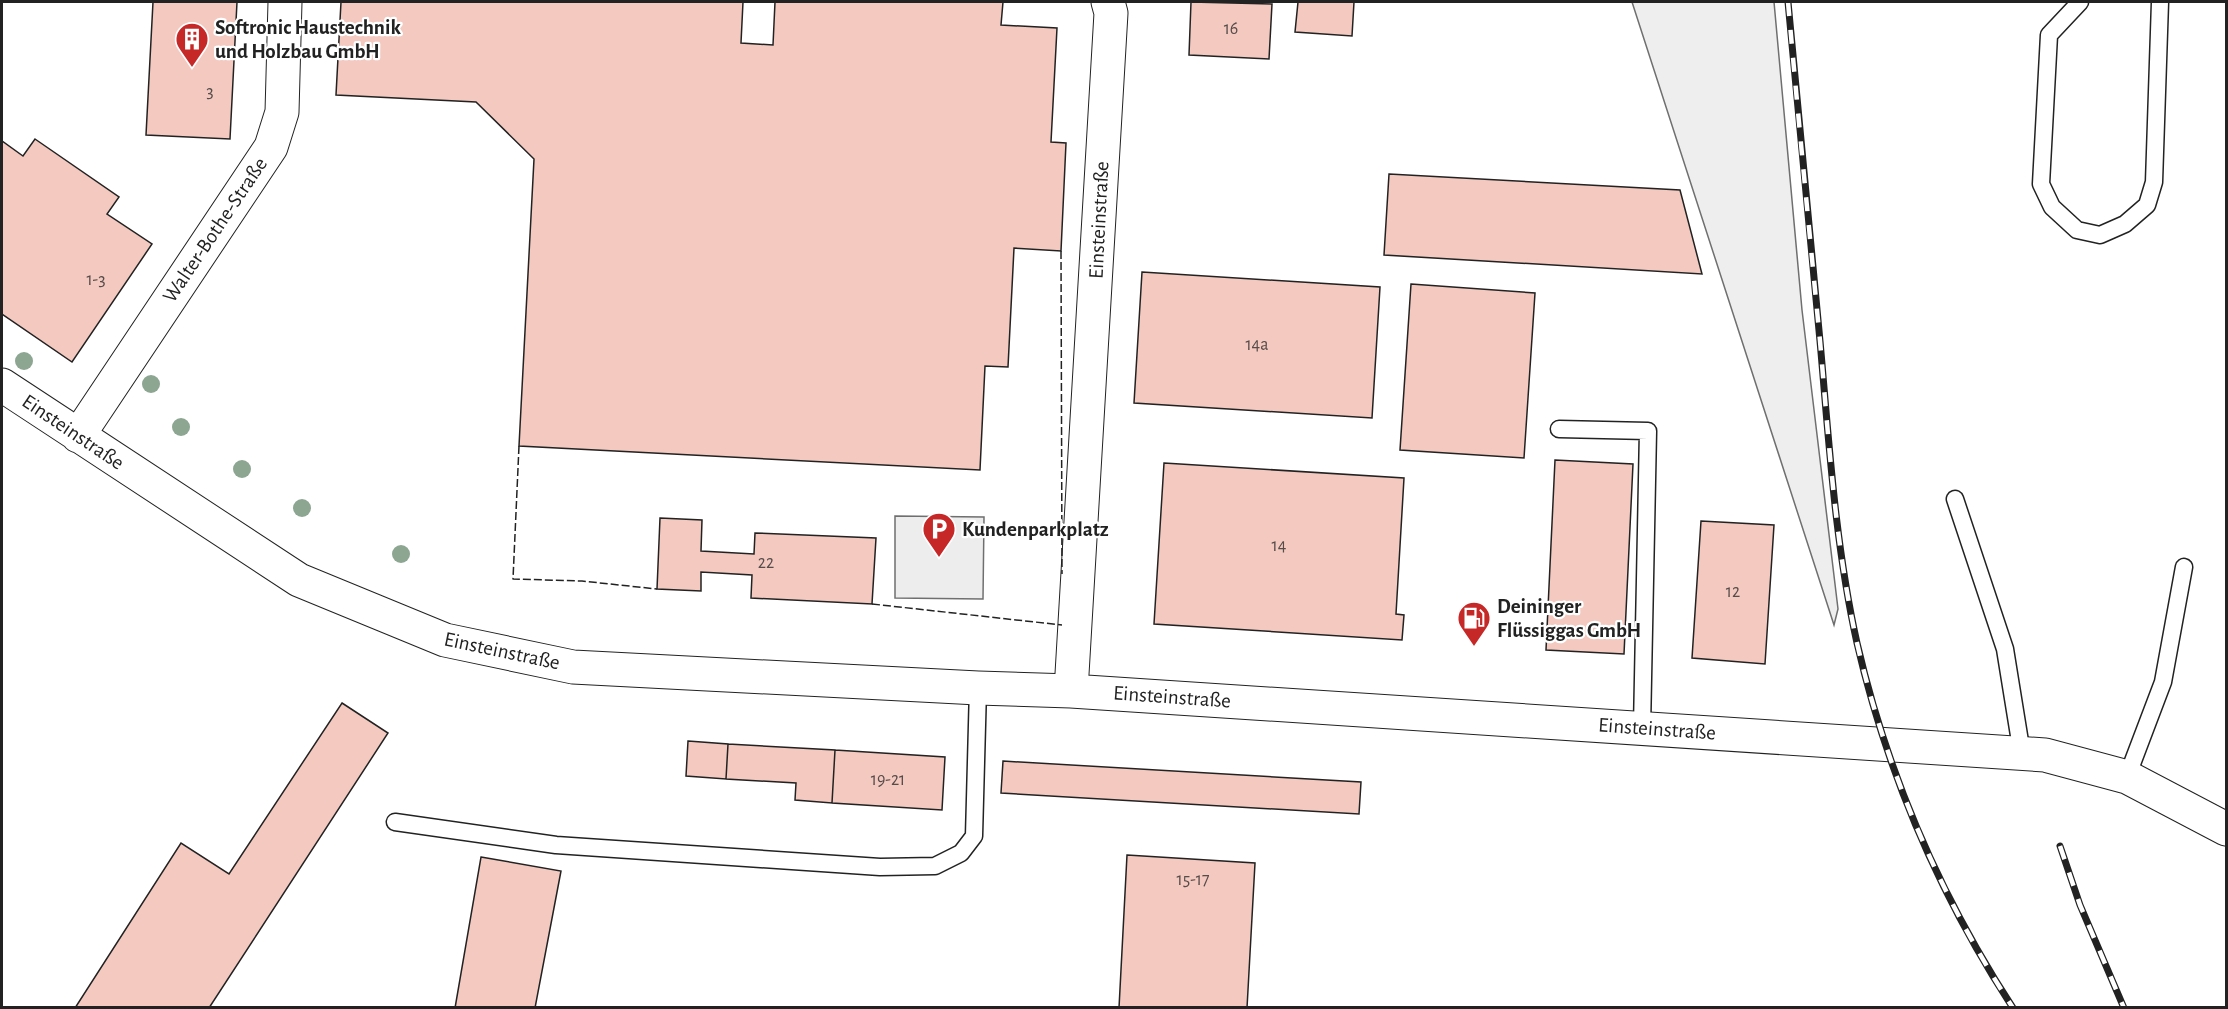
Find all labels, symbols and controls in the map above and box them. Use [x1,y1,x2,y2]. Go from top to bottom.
place label: Softronic Haustechnik und Holzbau GmbH [215,17,401,62]
house number: 16 [1224,20,1238,38]
building icon: Softronic Haustechnik und Holzbau GmbH [174,21,210,68]
house number: 3 [206,83,214,101]
street label: Walter-Bothe-Straße [159,154,271,306]
street label: Einsteinstraße [1085,161,1113,279]
house number: 1-3 [86,271,106,289]
house number: 14a [1245,336,1269,354]
street label: Einsteinstraße [18,390,128,474]
parking icon: Kundenparkplatz [921,511,957,558]
place label: Kundenparkplatz [962,519,1109,540]
house number: 14 [1272,537,1287,555]
house number: 22 [758,554,774,572]
house number: 12 [1726,583,1740,601]
place label: Deininger Flüssiggas GmbH [1497,596,1641,641]
fuel station icon: Deininger Flüssiggas GmbH [1456,600,1492,647]
street label: Einsteinstraße [442,628,562,674]
street label: Einsteinstraße [1112,682,1232,712]
street label: Einsteinstraße [1597,714,1717,744]
house number: 19-21 [871,771,905,789]
house number: 15-17 [1177,871,1209,889]

